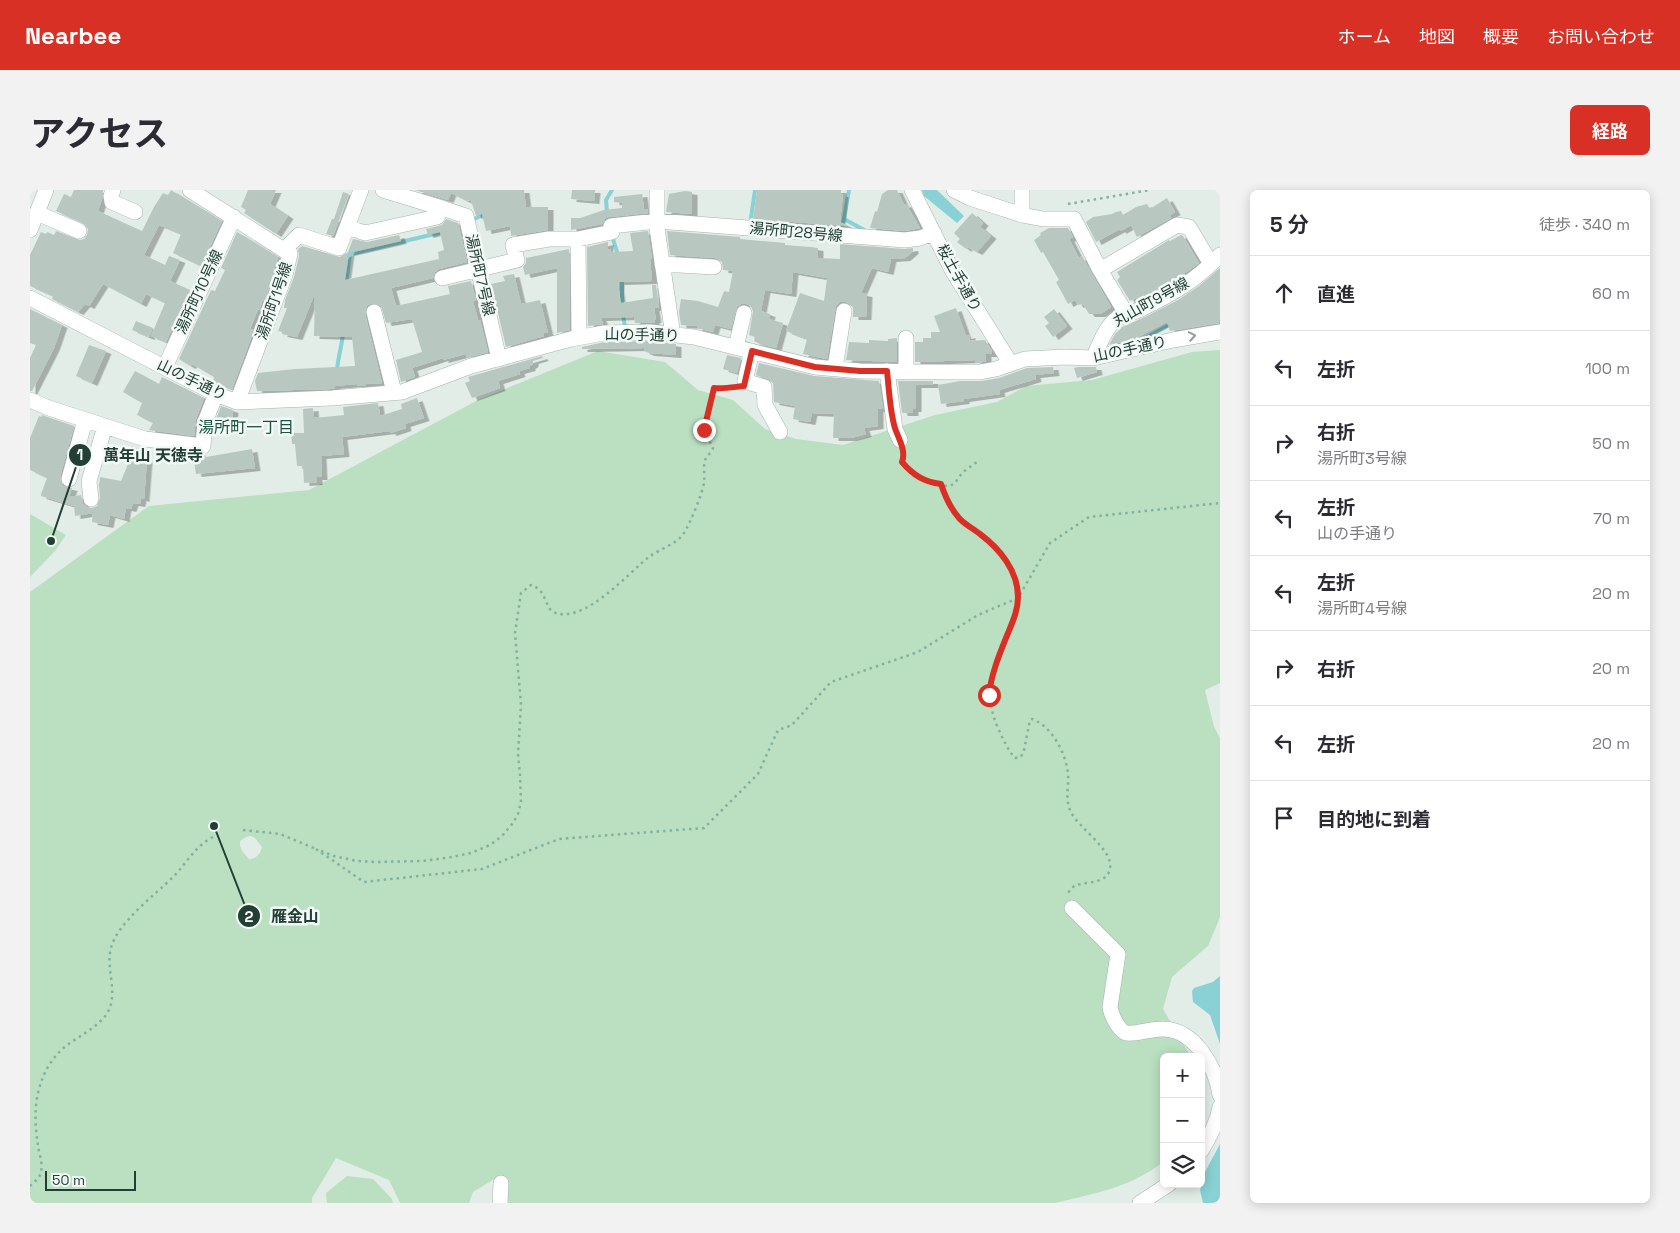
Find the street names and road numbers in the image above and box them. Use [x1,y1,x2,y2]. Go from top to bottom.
street label: 湯所町28号線 [749,218,843,245]
street label: 湯所町7号線 [462,232,499,318]
street label: 桜土手通り [933,240,986,315]
street label: 湯所町10号線 [171,247,226,337]
street label: 湯所町1号線 [251,259,296,342]
street label: 丸山町9号線 [1109,273,1192,330]
street label: 山の手通り [604,324,680,345]
street label: 山の手通り [1091,331,1169,366]
street label: 山の手通り [154,355,230,405]

